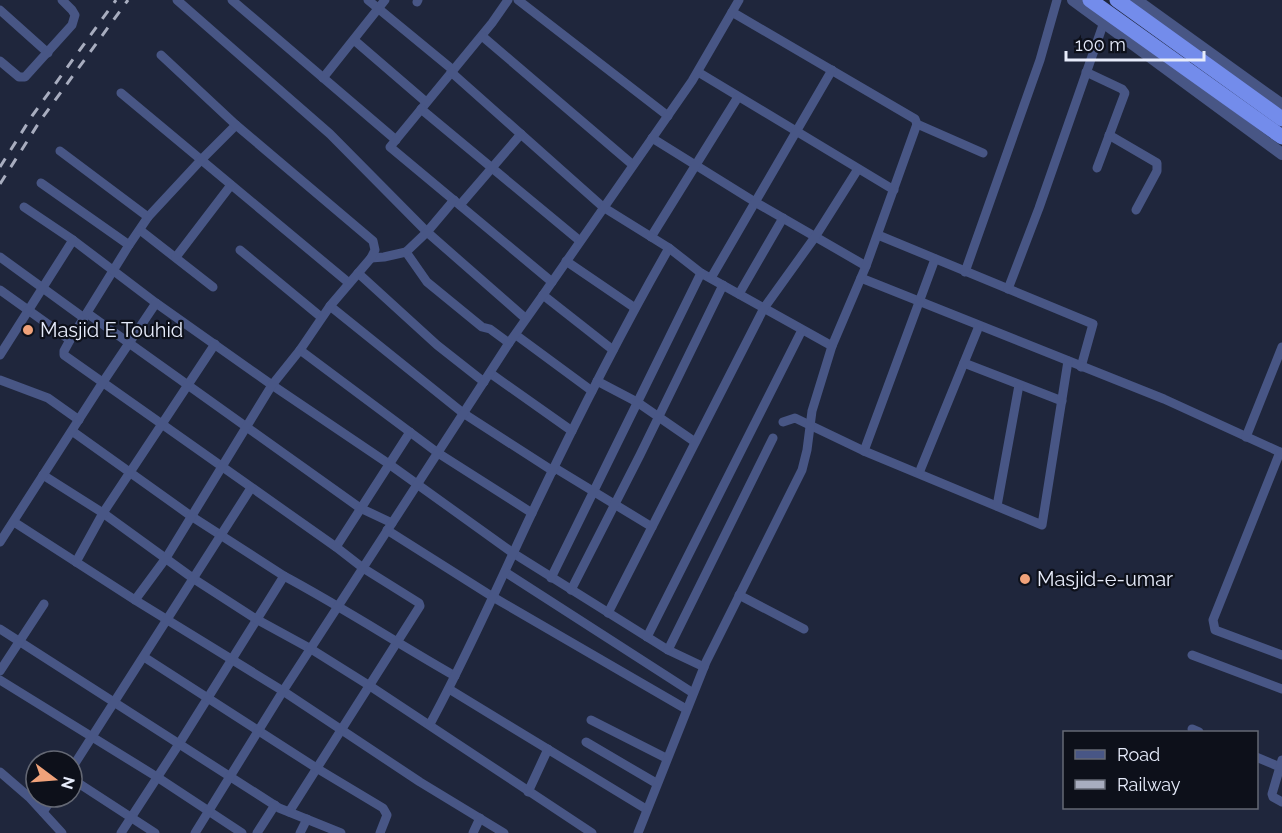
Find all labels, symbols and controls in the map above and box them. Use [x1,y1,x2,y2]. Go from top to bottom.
scale bar [1066,24,1204,62]
text: 100 m [1075,34,1126,55]
place label: Masjid E Touhid [40,318,183,342]
marker: Masjid E Touhid [21,323,35,337]
place label: Masjid-e-umar [1037,567,1173,591]
marker: Masjid-e-umar [1018,572,1032,586]
legend [1063,731,1258,809]
text: Road [1117,744,1160,765]
north arrow [24,749,84,809]
text: Railway [1117,774,1181,795]
text: N [57,775,79,791]

